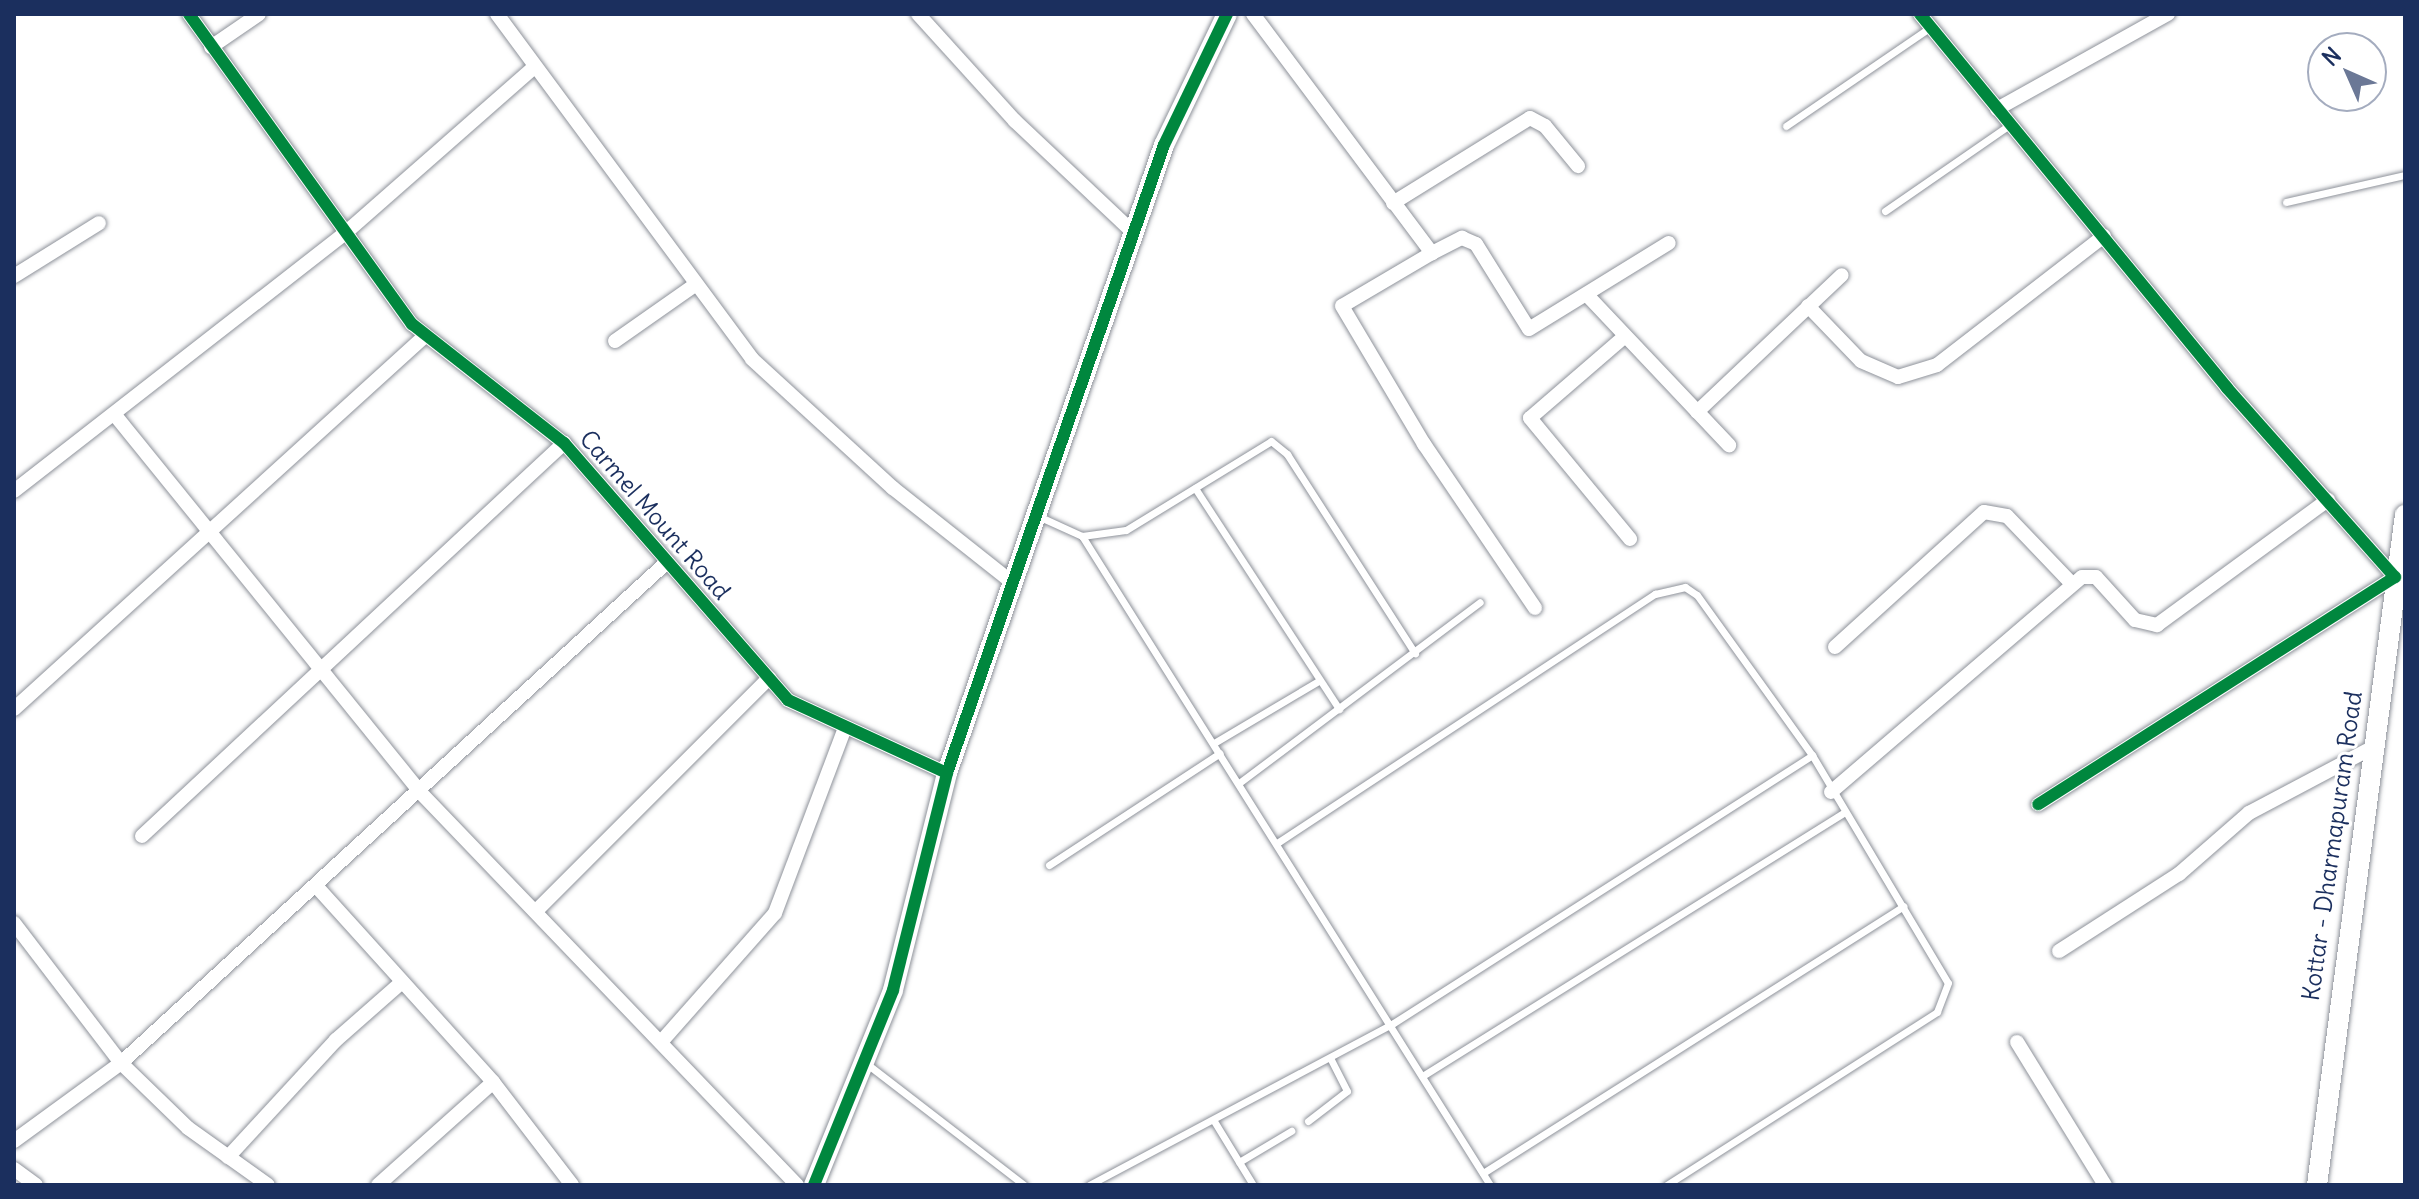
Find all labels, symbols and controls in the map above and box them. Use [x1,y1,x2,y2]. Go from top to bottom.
north arrow [2307,32,2387,112]
text: N [2316,41,2347,72]
street label: Carmel Mount Road [574,425,736,605]
street label: Kottar - Dharmapuram Road [2296,689,2368,1003]

